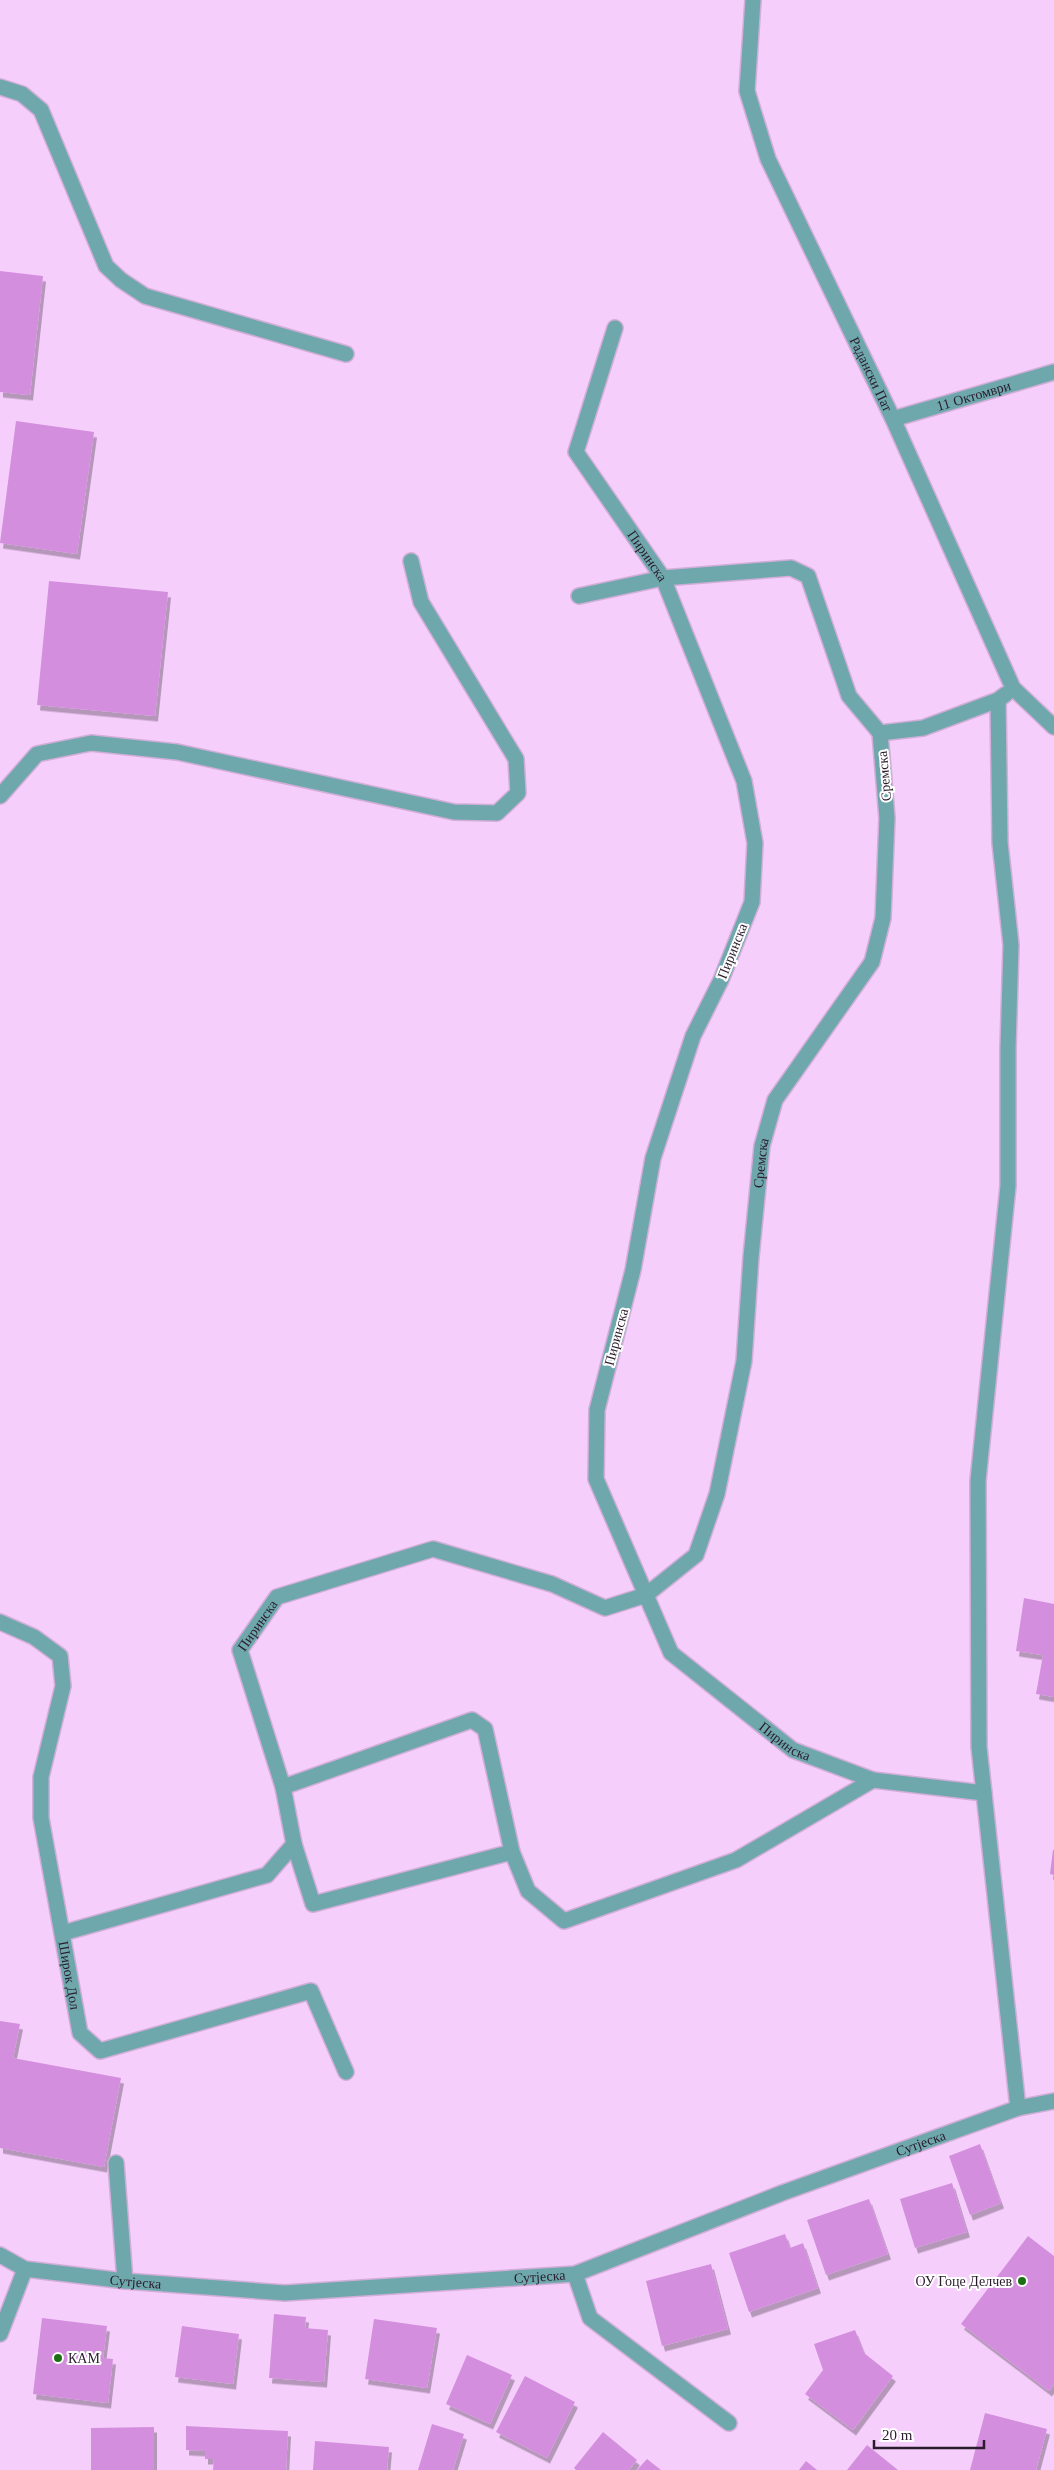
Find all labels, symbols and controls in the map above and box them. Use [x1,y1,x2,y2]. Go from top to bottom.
street label: Радански Пат [847,335,895,414]
street label: 11 Октомври [935,378,1013,414]
street label: Пиринска [624,528,670,585]
street label: Сремска [875,749,894,802]
street label: Пиринска [715,920,751,981]
street label: Сремска [751,1135,772,1189]
street label: Пиринска [602,1306,632,1367]
street label: Пиринска [235,1597,281,1654]
street label: Пиринска [756,1719,813,1764]
street label: Широк Дол [55,1940,83,2011]
street label: Сутјеска [894,2127,948,2159]
street label: Сутјеска [513,2268,567,2286]
street label: Сутјеска [109,2272,163,2292]
place label: ОУ Гоце Делчев [915,2274,1012,2289]
marker: ОУ Гоце Делчев [1016,2275,1028,2287]
place label: КАМ [68,2351,100,2366]
marker: КАМ [52,2352,64,2364]
scale bar [874,2418,984,2450]
text: 20 m [882,2427,913,2443]

